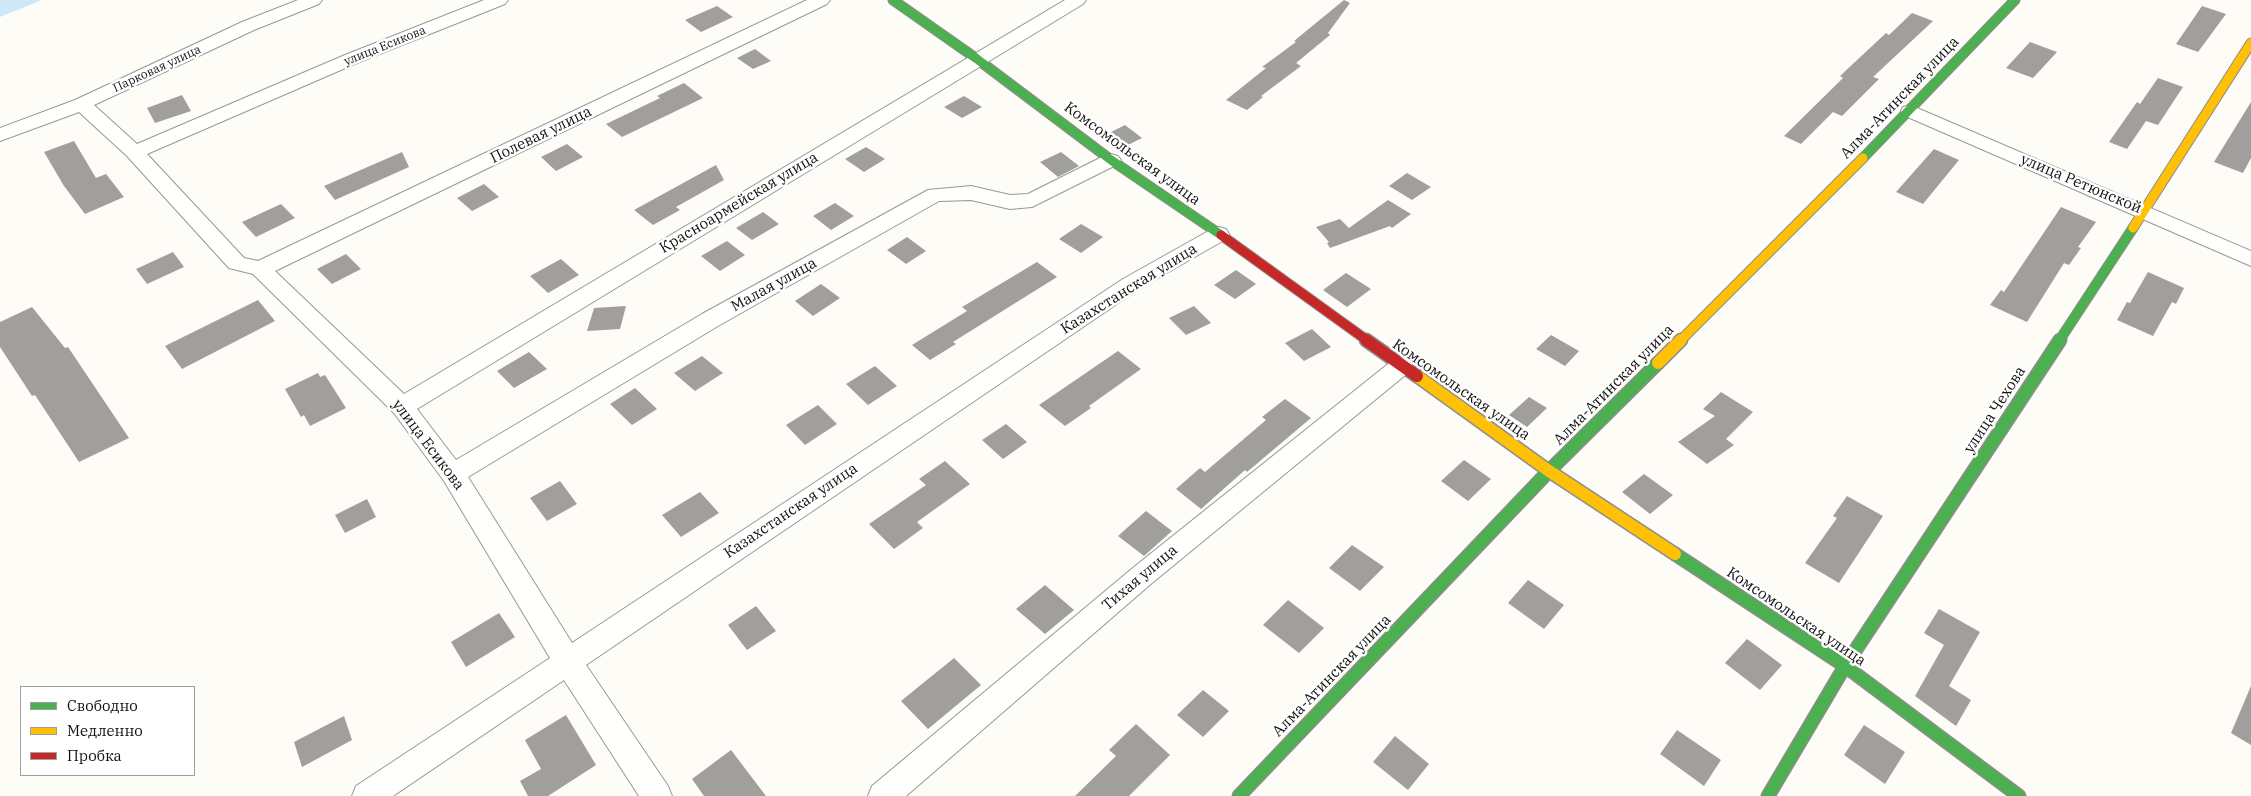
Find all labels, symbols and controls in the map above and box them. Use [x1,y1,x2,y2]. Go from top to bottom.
street label: улица Есикова [342,23,428,69]
street label: Алма-Атинская улица [1837,33,1963,163]
street label: Парковая улица [111,42,203,96]
street label: Комсомольская улица [1060,99,1204,209]
street label: Полевая улица [487,103,595,167]
street label: Красноармейская улица [657,149,821,257]
street label: улица Ретюнской [2018,150,2144,218]
street label: Казахстанская улица [1058,240,1200,338]
street label: Малая улица [728,254,820,316]
street label: Алма-Атинская улица [1550,321,1678,449]
street label: Комсомольская улица [1389,336,1533,444]
street label: улица Чехова [1960,363,2030,457]
street label: улица Есикова [388,396,468,494]
street label: Казахстанская улица [721,460,861,562]
street label: Тихая улица [1099,541,1181,615]
street label: Комсомольская улица [1723,564,1869,670]
street label: Алма-Атинская улица [1269,611,1395,741]
legend [20,686,195,776]
text: Свободно [67,696,138,715]
text: Медленно [67,721,143,740]
text: Пробка [67,746,122,765]

